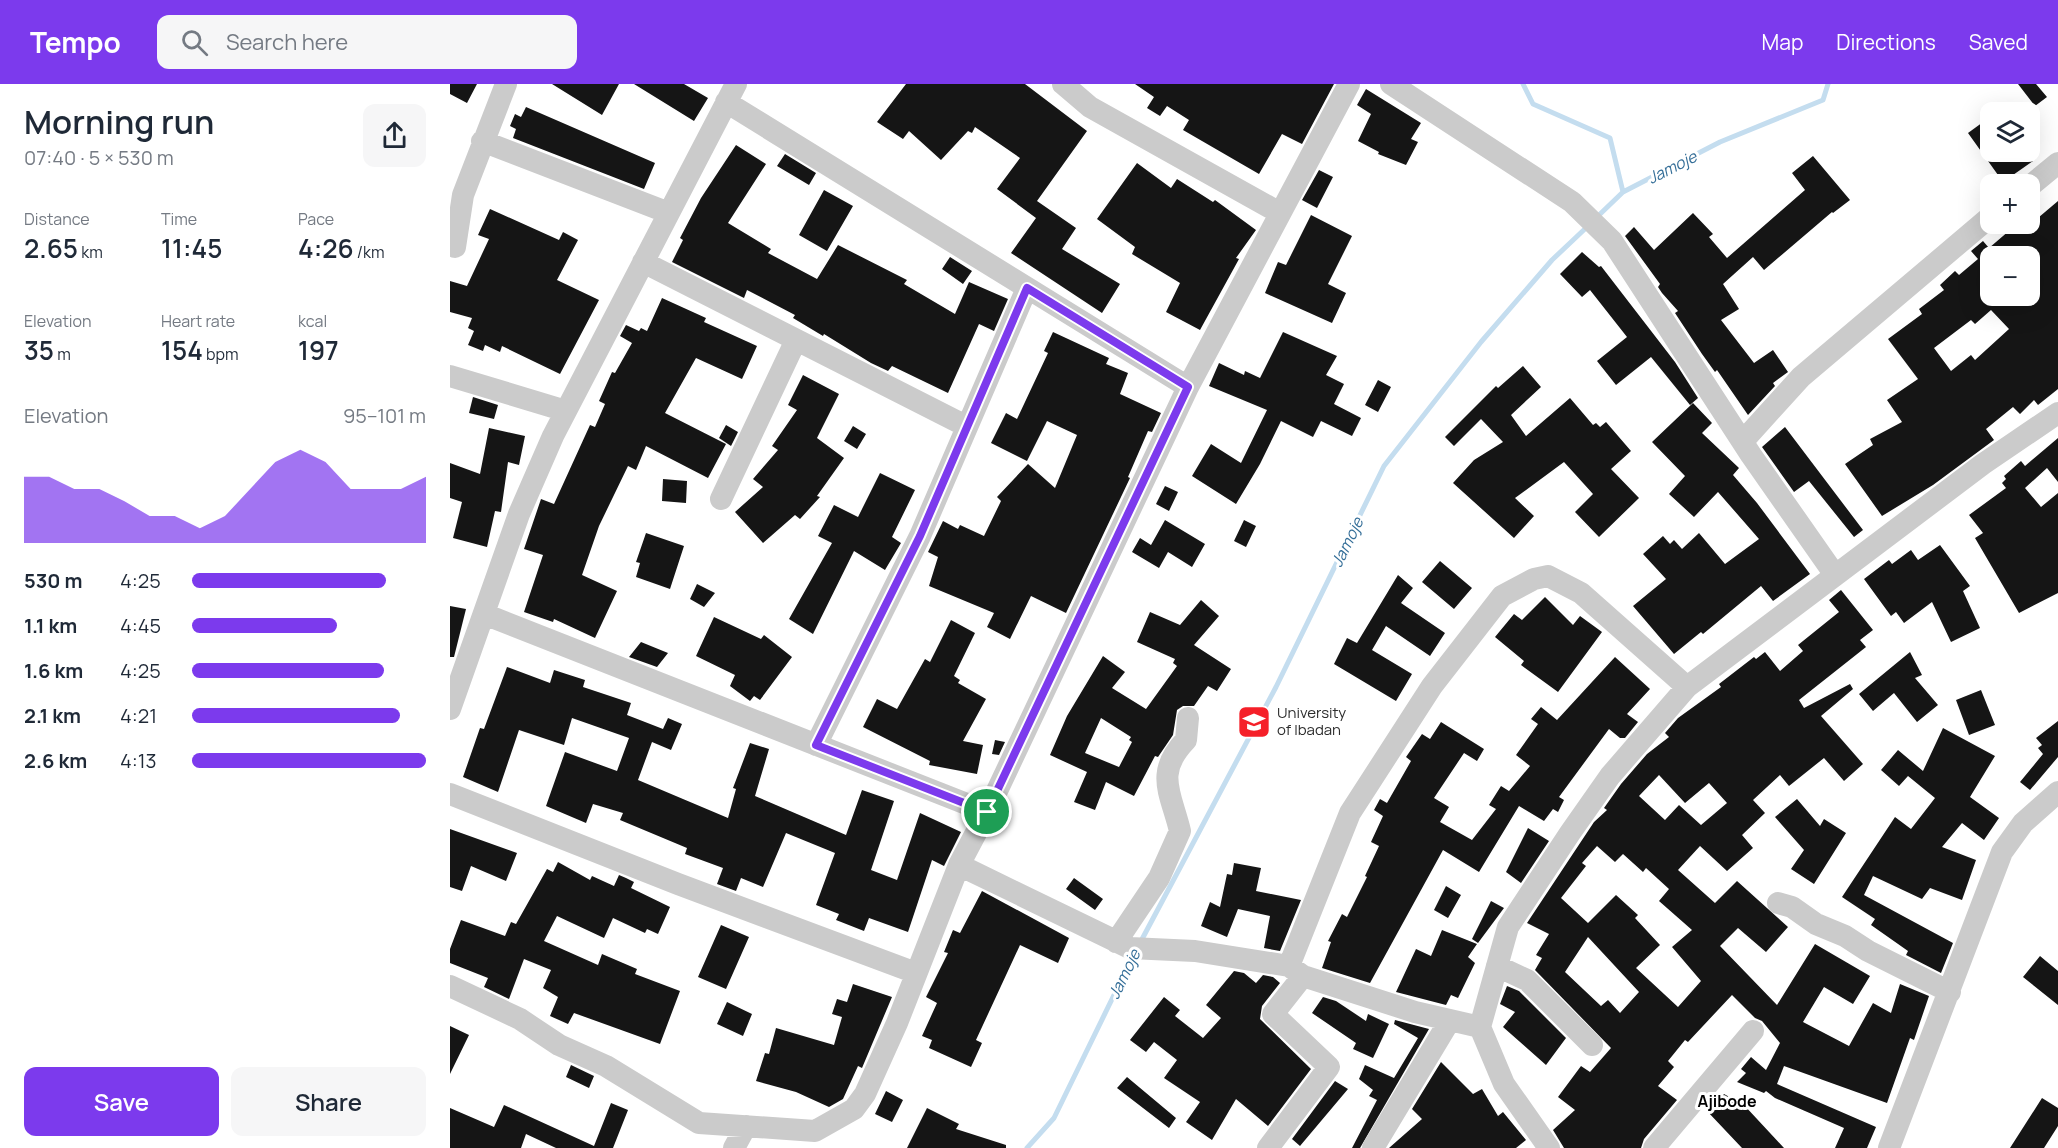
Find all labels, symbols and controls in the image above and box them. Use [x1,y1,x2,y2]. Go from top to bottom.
search box [157,15,577,69]
text: Tempo [30,23,121,61]
icon: search [178,26,211,59]
text: Search here [226,27,348,57]
text: Map [1762,28,1803,56]
text: Directions [1836,28,1936,56]
text: Saved [1969,28,2028,56]
text: Morning run [24,99,214,144]
map controls [1980,102,2040,306]
button: layers [1980,102,2040,162]
button: share [363,104,426,167]
text: 07:40 · 5 × 530 m [24,144,174,171]
water label: Jamoje [1644,145,1702,189]
button: + [1980,174,2040,234]
text: Distance [24,208,90,230]
text: Time [161,208,197,230]
text: Pace [298,208,334,230]
text: 2.65 [24,230,78,266]
text: 11:45 [161,230,222,266]
text: 4:26 [298,230,354,266]
text: km [78,241,103,263]
text: /km [354,241,385,263]
button: − [1980,246,2040,306]
text: Elevation [24,310,92,332]
text: Heart rate [161,310,235,332]
text: kcal [298,310,327,332]
text: 35 [24,332,54,368]
text: 154 [161,332,203,368]
text: 197 [298,332,339,368]
text: m [54,343,71,365]
text: bpm [203,343,239,365]
text: Elevation [24,402,108,429]
text: 95–101 m [343,402,426,429]
water label: Jamoje [1326,512,1369,570]
text: 530 m [24,567,83,594]
text: 4:25 [120,567,161,594]
text: 1.1 km [24,612,77,639]
text: 4:45 [120,612,161,639]
text: 1.6 km [24,657,83,684]
text: 4:25 [120,657,161,684]
text: 2.1 km [24,702,81,729]
text: 4:21 [120,702,157,729]
place label: University of Ibadan [1277,702,1346,740]
school or university icon: University of Ibadan [1236,704,1272,740]
text: 2.6 km [24,747,87,774]
text: 4:13 [120,747,157,774]
pin [961,786,1012,837]
icon: arrive [970,795,1003,828]
water label: Jamoje [1103,944,1146,1002]
button: Save [24,1067,219,1136]
button: Share [231,1067,426,1136]
district label: Ajibode [1697,1090,1757,1112]

